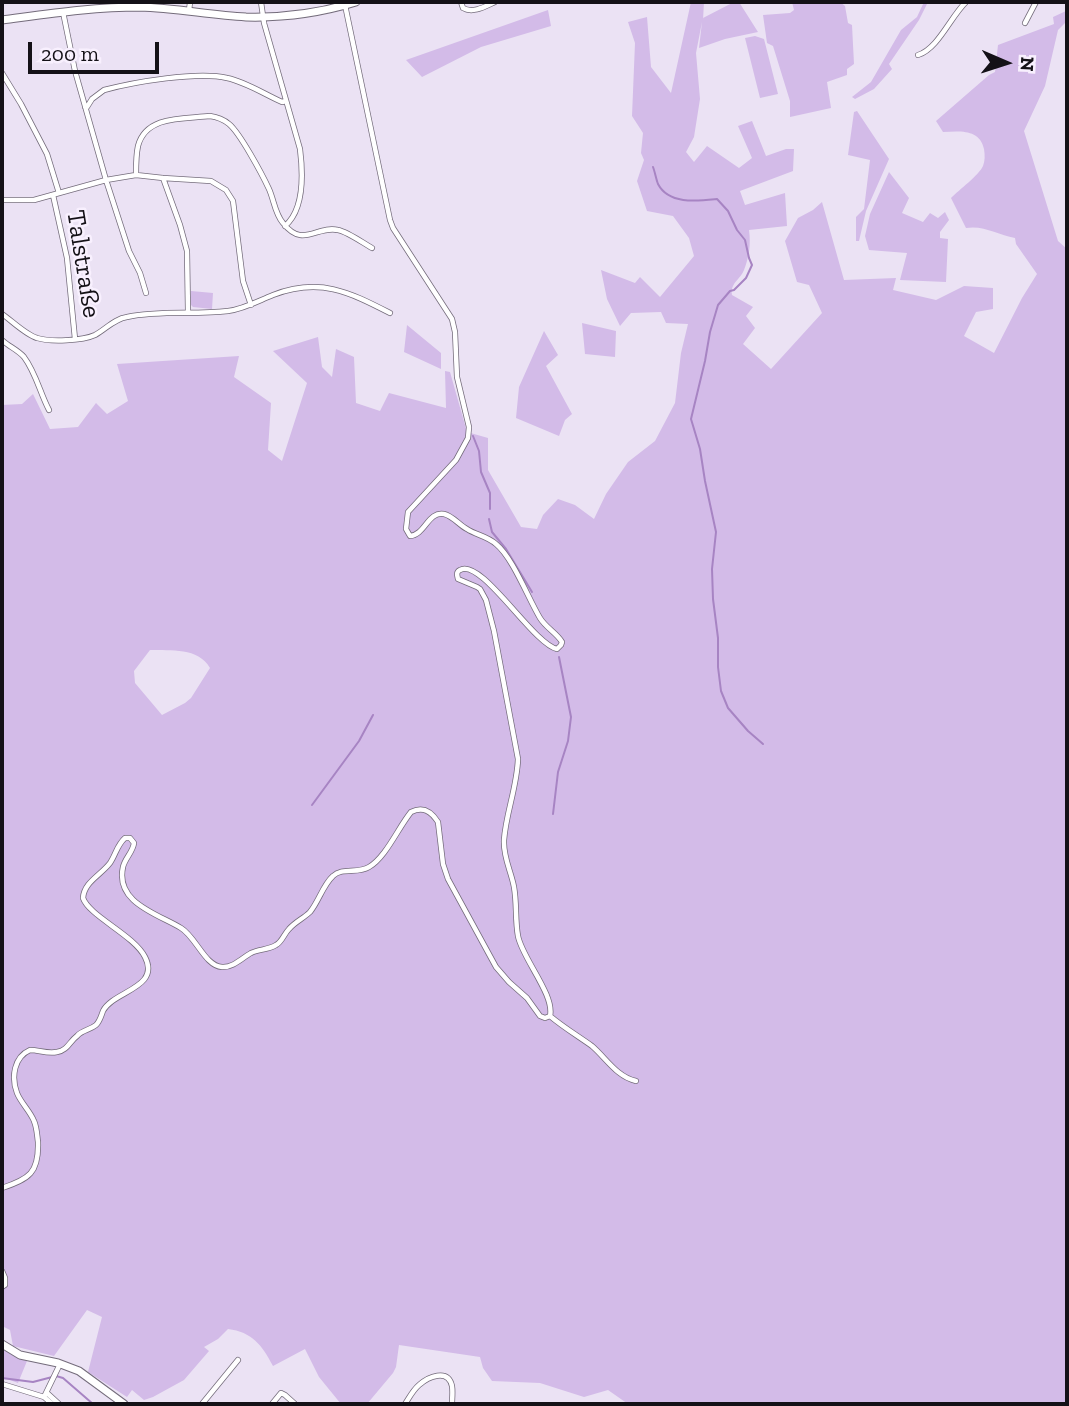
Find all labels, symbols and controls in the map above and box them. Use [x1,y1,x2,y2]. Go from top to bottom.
scale bar [32,28,163,72]
north arrow [971,28,1041,98]
text: 200 m [41,41,99,66]
text: N [1016,56,1039,72]
street label: Talstraße [59,208,107,320]

